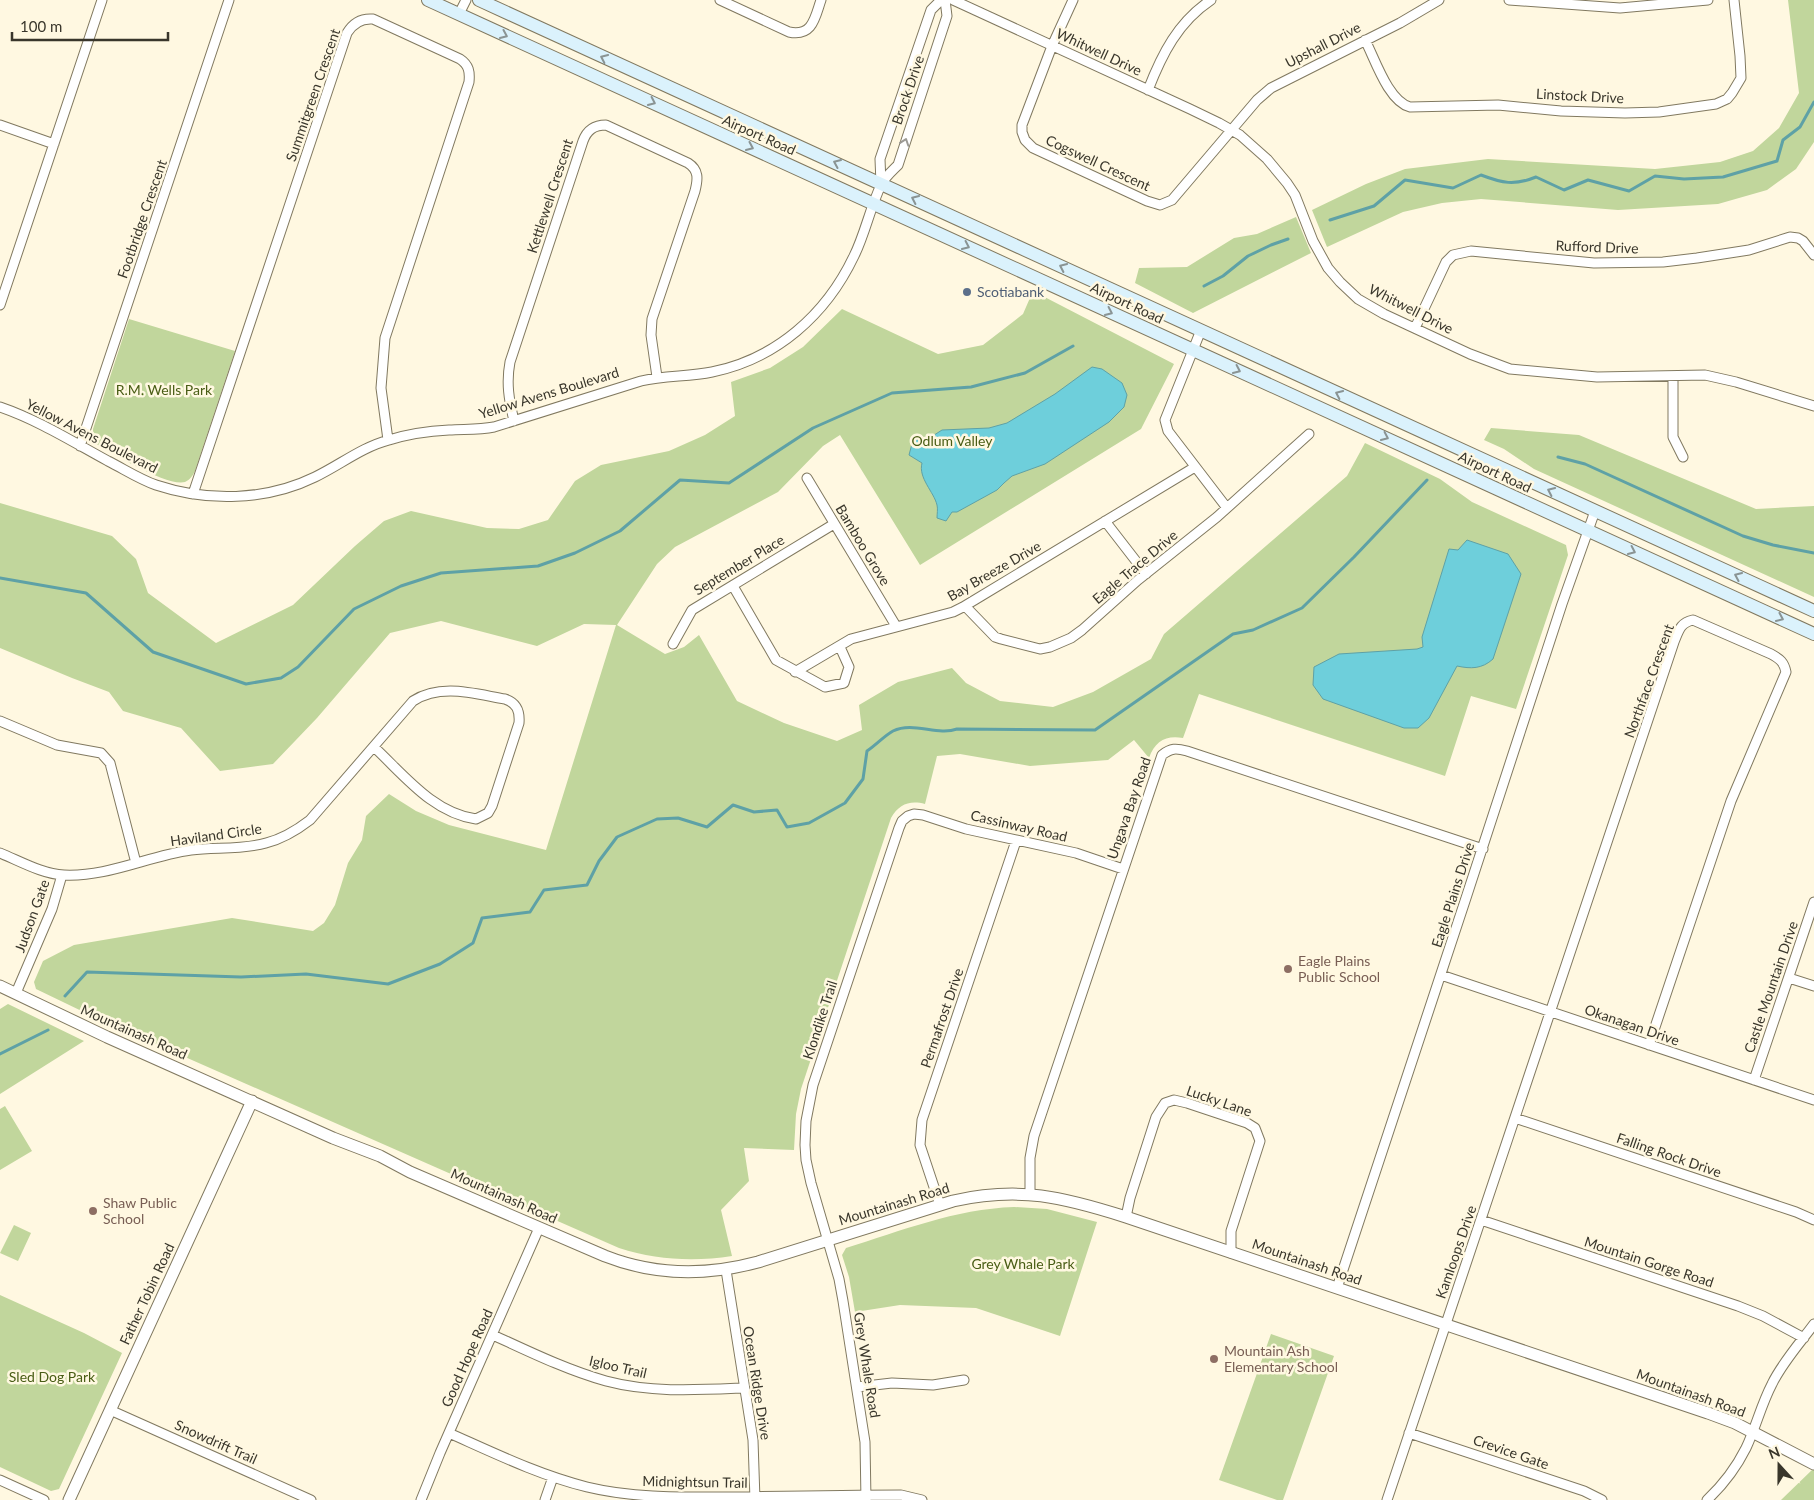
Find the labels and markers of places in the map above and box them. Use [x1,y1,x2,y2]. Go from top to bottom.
place label: Scotiabank [977,283,1045,300]
marker: Scotiabank [961,286,973,298]
place label: Eagle Plains Public School [1298,952,1380,985]
marker: Eagle Plains Public School [1282,963,1294,975]
place label: Shaw Public School [103,1194,177,1227]
marker: Shaw Public School [87,1205,99,1217]
place label: Mountain Ash Elementary School [1224,1342,1338,1375]
marker: Mountain Ash Elementary School [1208,1353,1220,1365]

